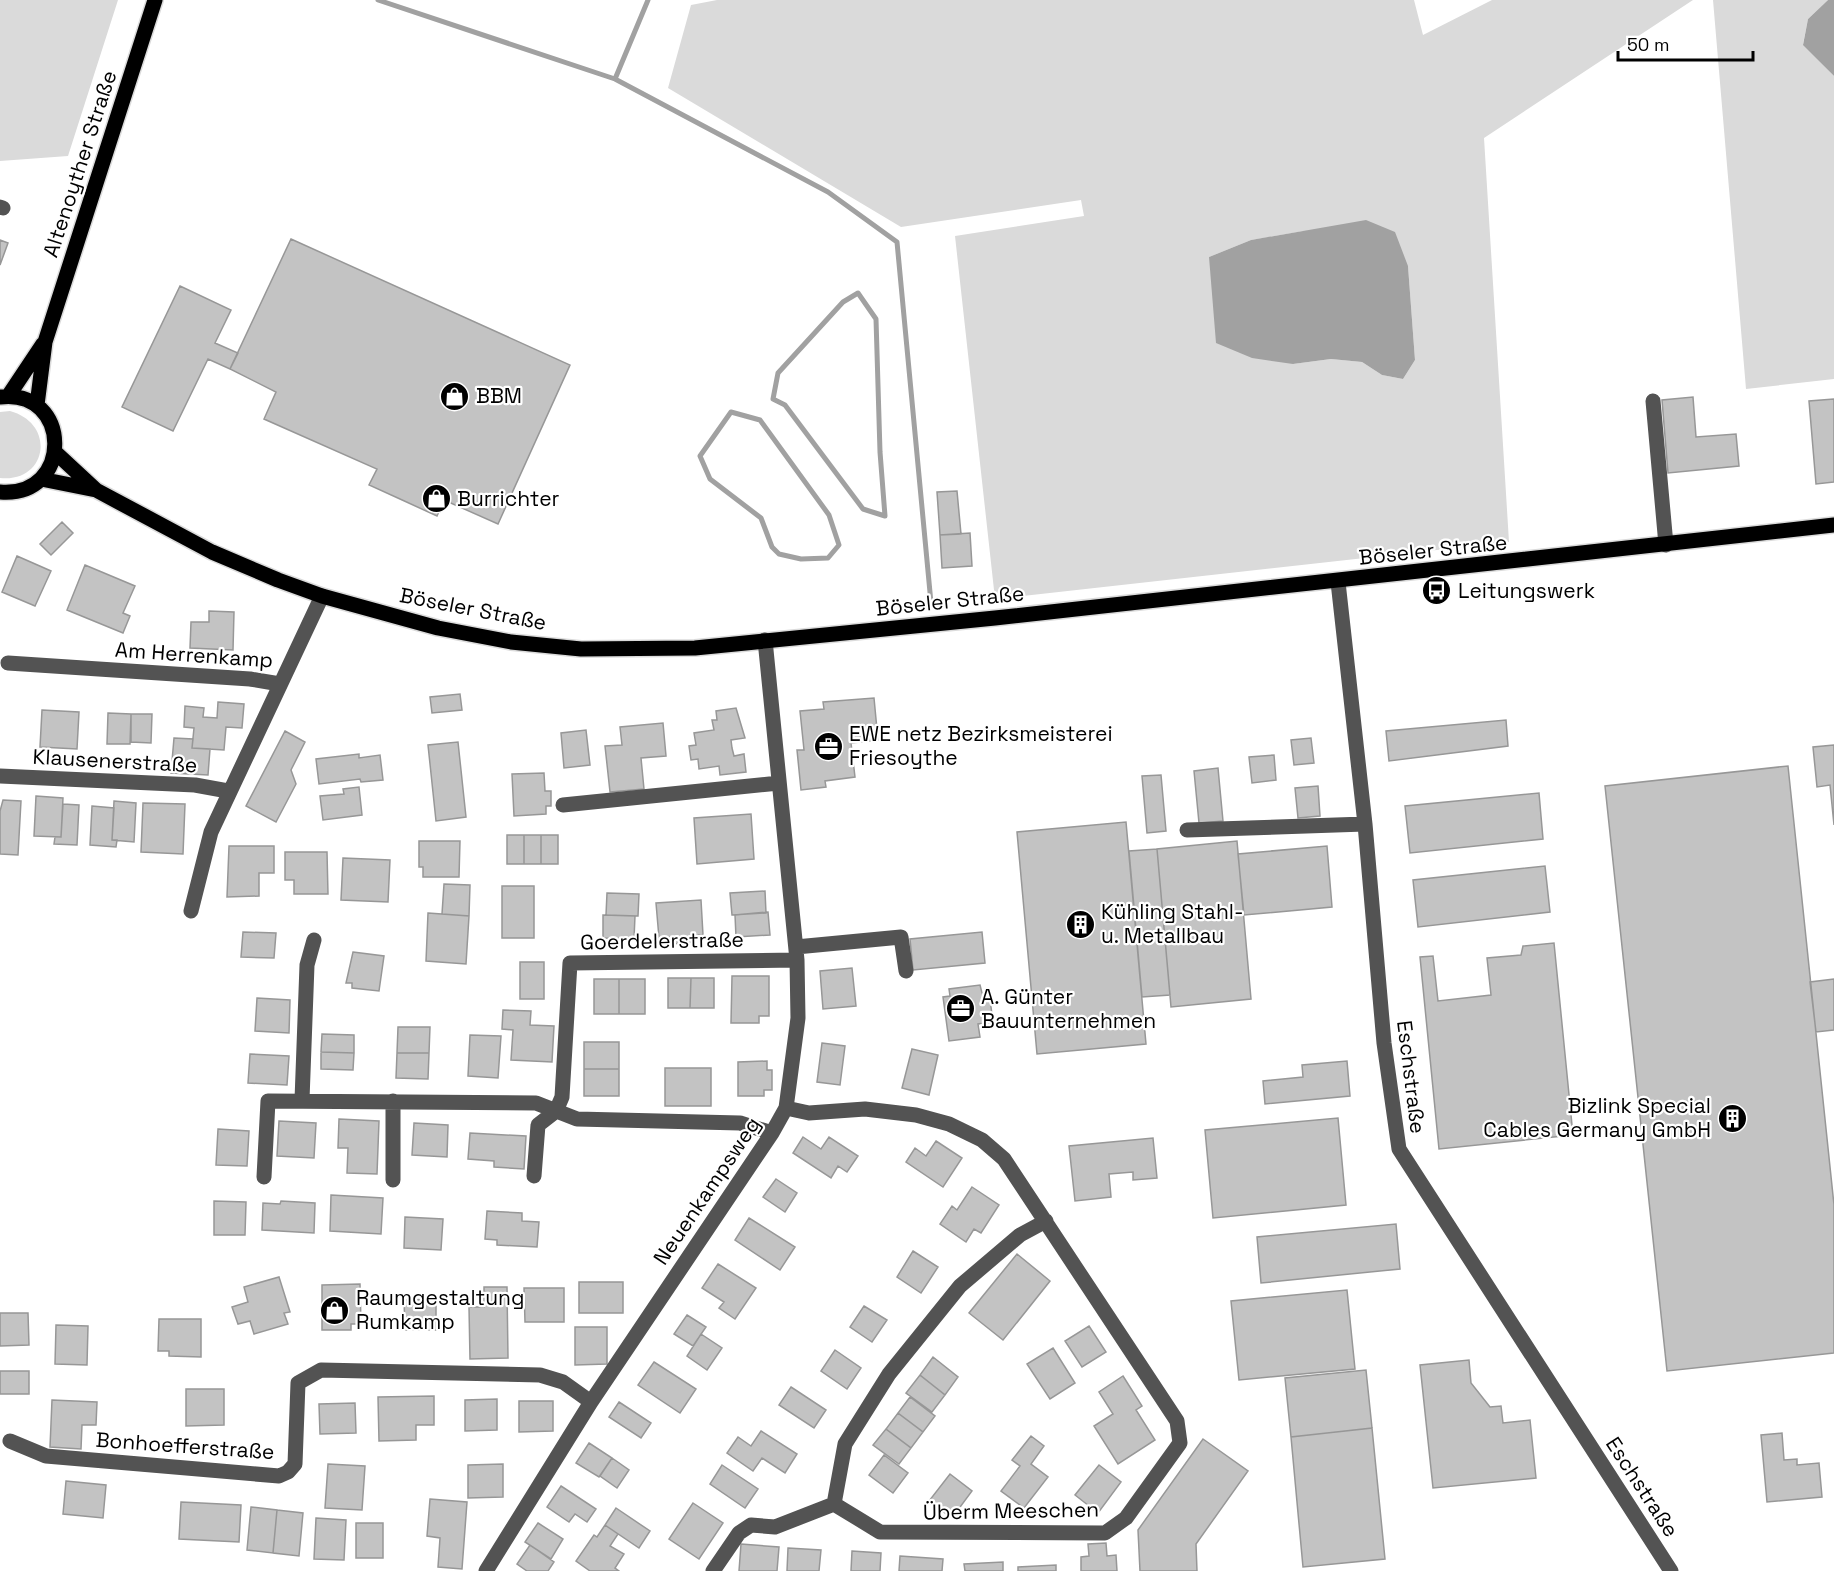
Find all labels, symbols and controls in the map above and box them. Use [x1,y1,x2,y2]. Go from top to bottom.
scale bar [1618,24,1753,62]
text: 50 m [1627,33,1669,56]
street label: Altenoyther Straße [37,67,122,261]
shop icon: BBM [439,380,471,412]
place label: BBM [476,382,522,409]
shop icon: Burrichter [420,483,452,515]
place label: Burrichter [457,485,560,512]
street label: Böseler Straße [1357,528,1508,571]
bus stop icon: Leitungswerk [1421,575,1453,607]
place label: Leitungswerk [1458,577,1595,604]
street label: Böseler Straße [874,579,1025,622]
street label: Böseler Straße [397,581,549,636]
street label: Am Herrenkamp [114,636,274,673]
place label: EWE netz Bezirksmeisterei Friesoythe [849,720,1113,771]
office icon: EWE netz Bezirksmeisterei Friesoythe [812,730,844,762]
street label: Klausenerstraße [32,743,198,778]
place label: Kühling Stahl- u. Metallbau [1101,898,1243,949]
building icon: Kühling Stahl- u. Metallbau [1064,908,1096,940]
street label: Goerdelerstraße [580,926,744,955]
place label: A. Günter Bauunternehmen [981,983,1156,1034]
office icon: A. Günter Bauunternehmen [944,993,976,1025]
street label: Eschstraße [1391,1019,1432,1135]
place label: Bizlink Special Cables Germany GmbH [1483,1092,1711,1143]
building icon: Bizlink Special Cables Germany GmbH [1716,1102,1748,1134]
street label: Neuenkampsweg [647,1112,766,1270]
place label: Raumgestaltung Rumkamp [356,1284,524,1335]
shop icon: Raumgestaltung Rumkamp [319,1294,351,1326]
street label: Bonhoefferstraße [95,1426,275,1465]
street label: Eschstraße [1600,1432,1685,1542]
street label: Überm Meeschen [923,1495,1099,1526]

